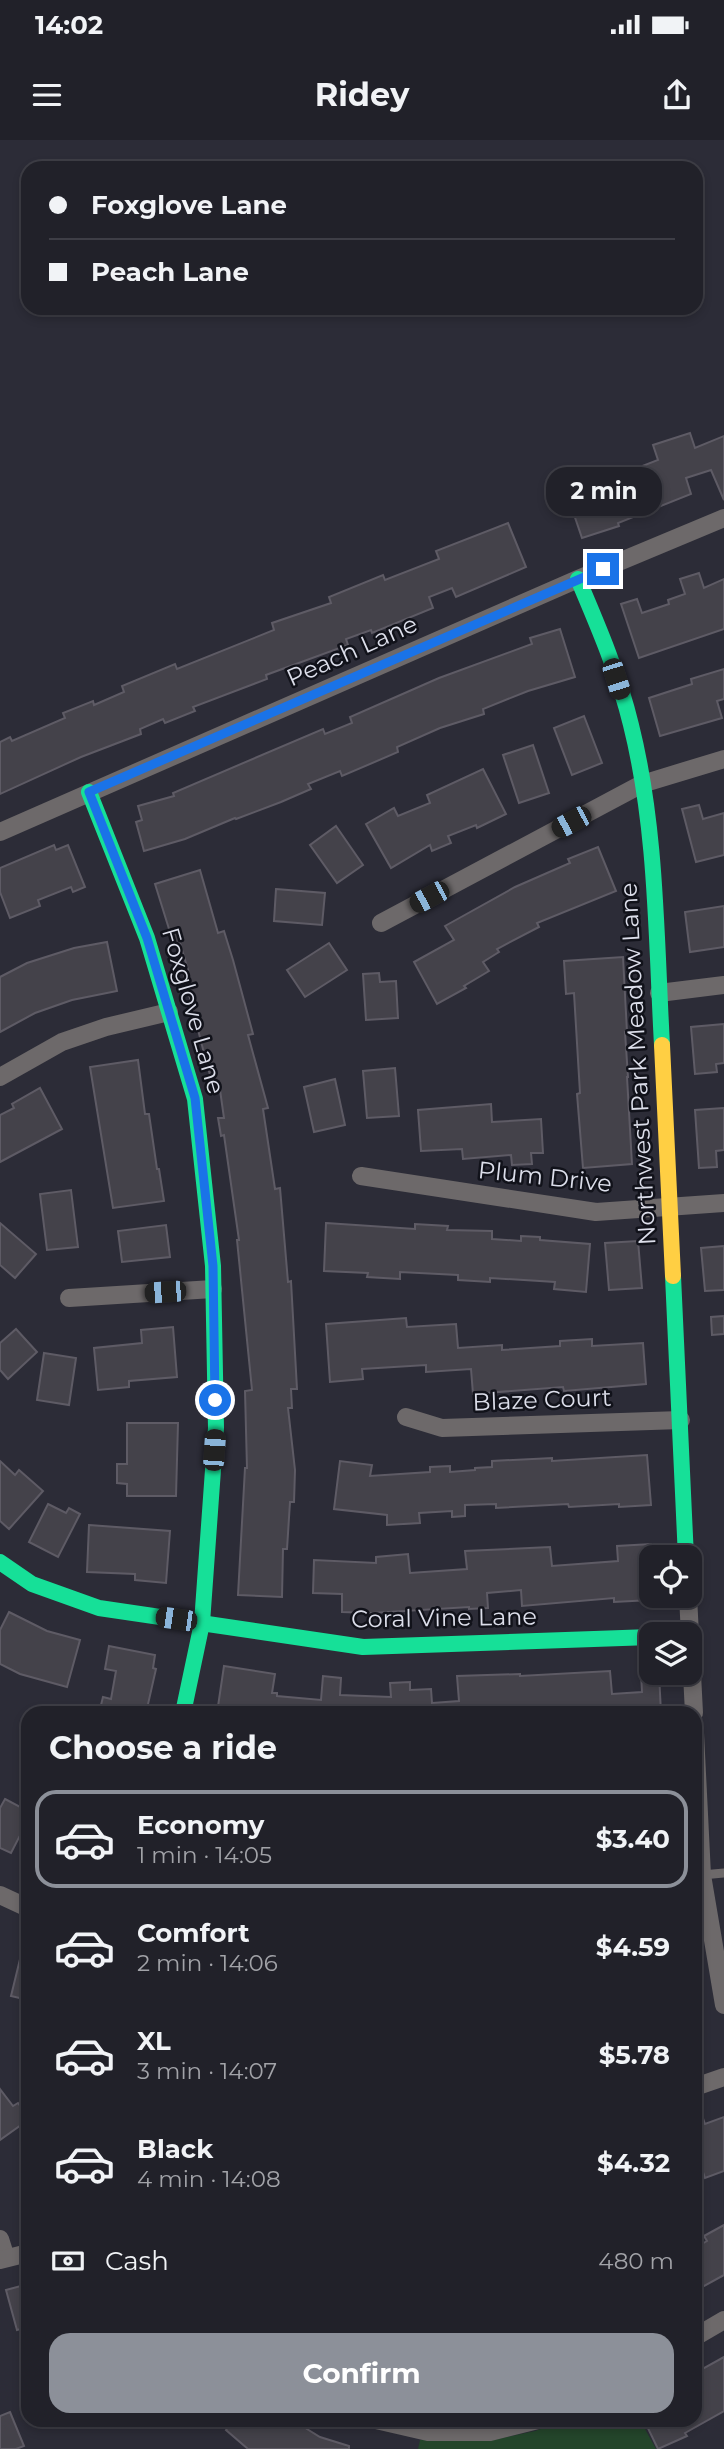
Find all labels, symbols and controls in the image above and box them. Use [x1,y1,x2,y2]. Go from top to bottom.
text: 14:02 [35,9,103,41]
text: Ridey [315,75,409,114]
icon: menu [28,76,66,114]
icon: share [658,76,696,114]
text: Foxglove Lane [91,189,287,221]
text: Peach Lane [91,256,249,288]
callout: 2 min [545,468,661,516]
text: 2 min [570,477,638,505]
route end [587,553,619,585]
street label: Peach Lane [282,609,422,692]
car [600,656,633,702]
car [548,803,595,841]
car [406,878,453,916]
street label: Northwest Park Meadow Lane [614,882,661,1246]
street label: Foxglove Lane [156,924,231,1097]
street label: Plum Drive [477,1155,613,1198]
car [144,1280,187,1304]
street label: Blaze Court [472,1383,612,1416]
route start [199,1384,231,1416]
car [203,1428,226,1472]
map controls [639,1545,702,1685]
button: locate [639,1545,702,1608]
street label: Coral Vine Lane [351,1601,537,1634]
car [154,1606,199,1632]
button: layers [639,1622,702,1685]
text: Choose a ride [49,1728,277,1767]
icon: car [53,1808,116,1871]
text: Economy [137,1809,264,1841]
text: $3.40 [596,1823,670,1855]
text: 1 min · 14:05 [137,1841,272,1869]
icon: car [53,1916,116,1979]
text: Comfort [137,1917,249,1949]
text: $4.59 [596,1931,670,1963]
text: 2 min · 14:06 [137,1949,278,1977]
icon: car [53,2024,116,2087]
text: XL [137,2025,171,2057]
text: $5.78 [599,2039,670,2071]
text: 3 min · 14:07 [137,2057,277,2085]
icon: car [53,2132,116,2195]
text: Black [137,2133,213,2165]
text: $4.32 [597,2147,670,2179]
text: 4 min · 14:08 [137,2165,281,2193]
icon: cash [49,2242,87,2280]
text: Cash [105,2245,169,2277]
text: 480 m [598,2247,674,2275]
button: Confirm [49,2333,674,2413]

